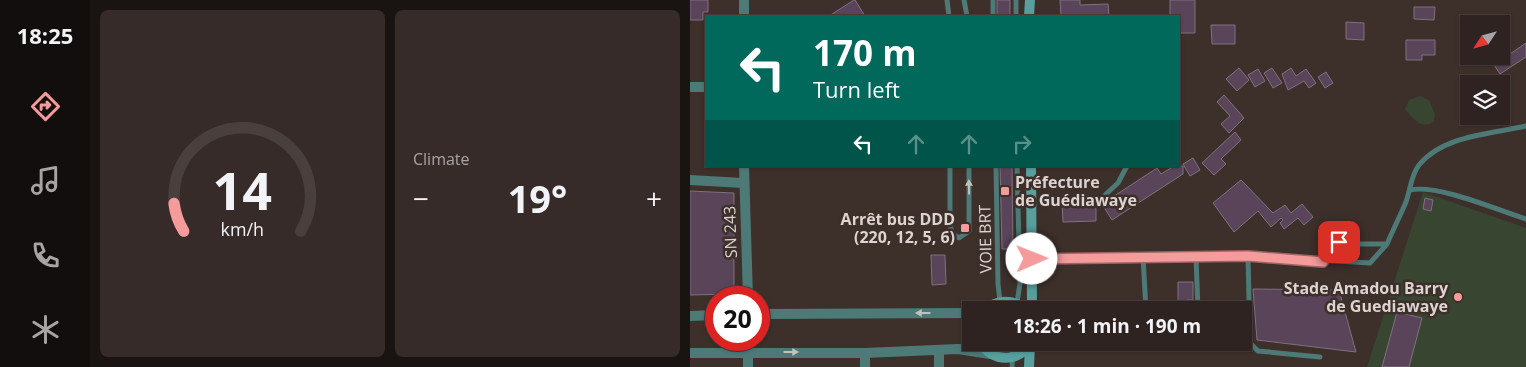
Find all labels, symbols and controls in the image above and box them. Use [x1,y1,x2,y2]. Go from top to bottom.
north arrow [1460,15,1510,65]
map controls [1460,15,1510,125]
text: 18:25 [17,20,73,50]
text: 170 m [813,29,917,76]
icon: left [730,35,795,100]
text: Turn left [813,74,900,104]
button: layers [1460,75,1510,125]
icon: directions [28,89,63,124]
icon: left [849,130,877,158]
icon: ahead [902,130,930,158]
icon: ahead [955,130,983,158]
icon: right [1008,130,1036,158]
text: Climate [413,148,470,170]
text: 14 [213,154,272,225]
icon: music [28,163,63,198]
place label: Préfecture de Guédiawaye [1015,171,1137,211]
text: 19° [508,172,567,224]
text: − [413,179,429,217]
text: + [646,179,662,217]
one-way arrow [965,179,973,195]
marker: Préfecture de Guédiawaye [999,185,1011,197]
street label: VOIE BRT [973,204,997,273]
street label: SN 243 [718,205,742,259]
place label: Arrêt bus DDD (220, 12, 5, 6) [841,208,955,248]
text: km/h [221,217,264,241]
pin [1318,221,1360,263]
marker: Arrêt bus DDD (220, 12, 5, 6) [959,222,971,234]
icon: arrive [1325,228,1353,256]
position arrow [1005,232,1057,284]
icon: phone [28,238,63,273]
place label: Stade Amadou Barry de Guediawaye [1284,277,1449,317]
speed limit sign: 20 [705,286,770,351]
marker: Stade Amadou Barry de Guediawaye [1452,291,1464,303]
one-way arrow [914,309,930,317]
icon: climate [28,312,63,347]
text: 18:26 · 1 min · 190 m [1013,313,1201,339]
one-way arrow [783,348,799,356]

